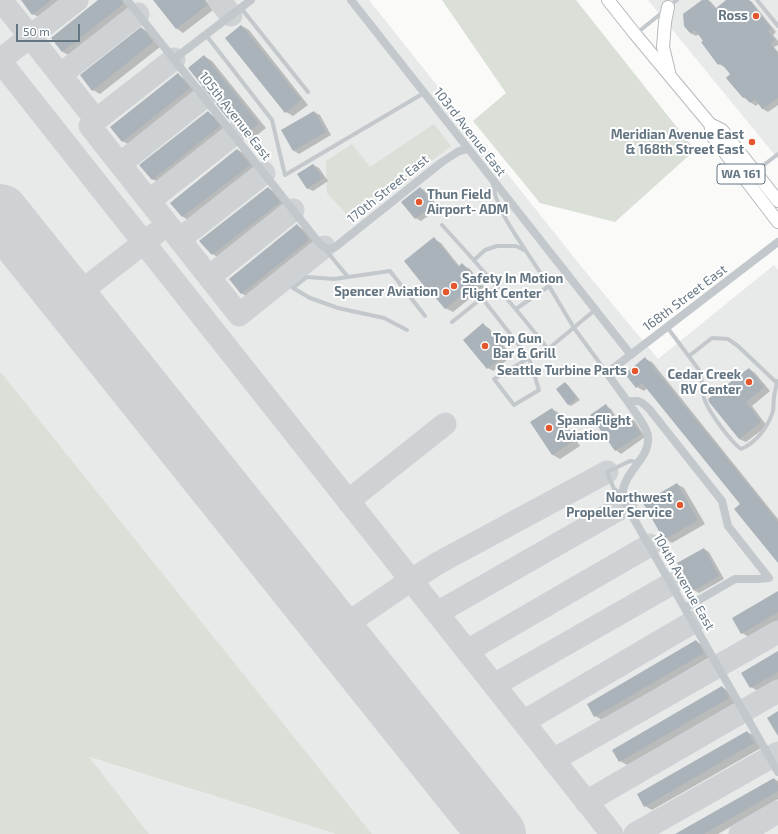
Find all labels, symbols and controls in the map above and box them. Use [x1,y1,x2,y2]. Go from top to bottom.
place label: Ross [718,8,748,24]
marker: Ross [751,11,761,21]
scale bar [18,16,82,42]
text: 50 m [23,24,50,38]
street label: 105th Avenue East [196,69,274,163]
street label: 103rd Avenue East [431,85,509,179]
place label: Meridian Avenue East & 168th Street East [611,127,744,158]
marker: Meridian Avenue East & 168th Street East [747,137,757,147]
street label: 170th Street East [344,151,432,227]
road number: WA 161 [717,164,765,184]
place label: Thun Field Airport- ADM [427,187,508,218]
marker: Thun Field Airport- ADM [414,197,424,207]
street label: 168th Street East [640,261,730,335]
place label: Safety In Motion Flight Center [462,271,563,302]
marker: Safety In Motion Flight Center [449,281,459,291]
place label: Spencer Aviation [334,284,438,300]
marker: Spencer Aviation [441,287,451,297]
place label: Top Gun Bar & Grill [493,331,556,362]
marker: Top Gun Bar & Grill [480,341,490,351]
place label: Seattle Turbine Parts [497,363,627,379]
marker: Seattle Turbine Parts [630,366,640,376]
place label: Cedar Creek RV Center [667,367,741,398]
marker: Cedar Creek RV Center [744,377,754,387]
place label: SpanaFlight Aviation [557,413,631,444]
marker: SpanaFlight Aviation [544,423,554,433]
place label: Northwest Propeller Service [566,490,672,521]
marker: Northwest Propeller Service [675,500,685,510]
street label: 104th Avenue East [650,531,718,633]

